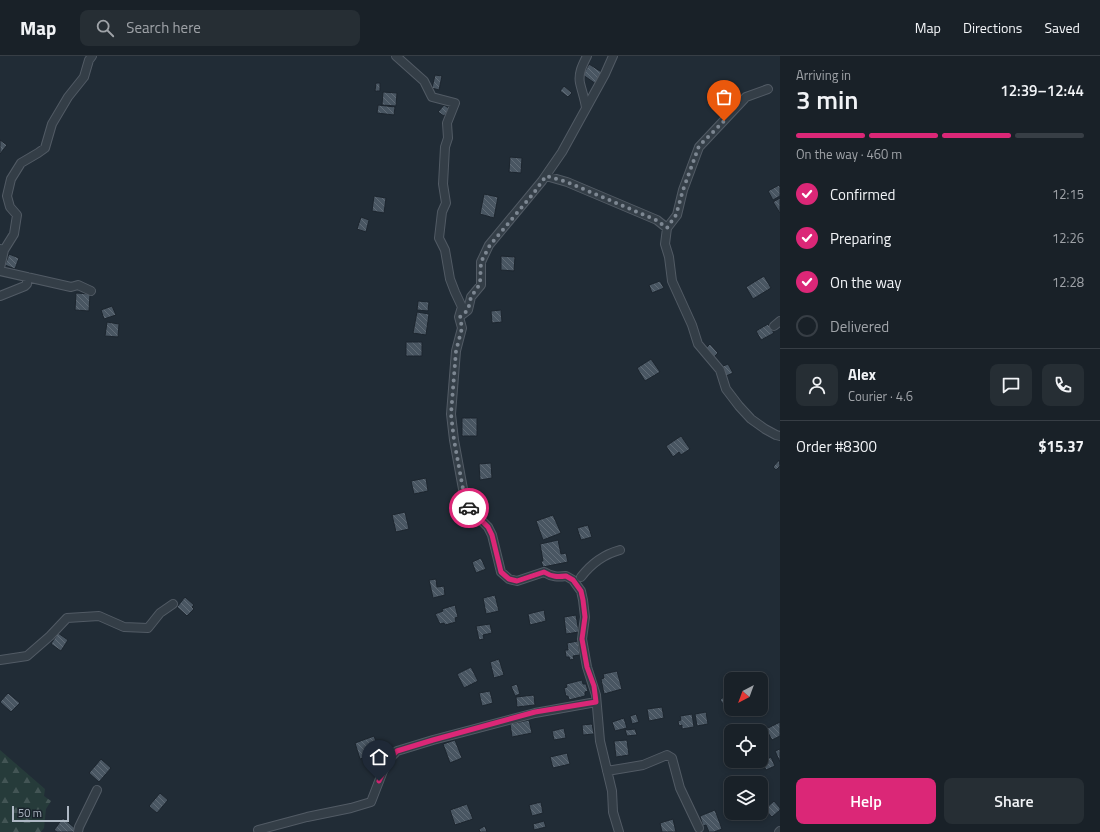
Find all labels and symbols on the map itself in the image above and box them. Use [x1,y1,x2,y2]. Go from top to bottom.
pin [707,80,741,121]
courier [449,488,489,528]
north arrow [724,672,768,716]
pin [362,740,396,781]
scale bar [12,804,69,823]

